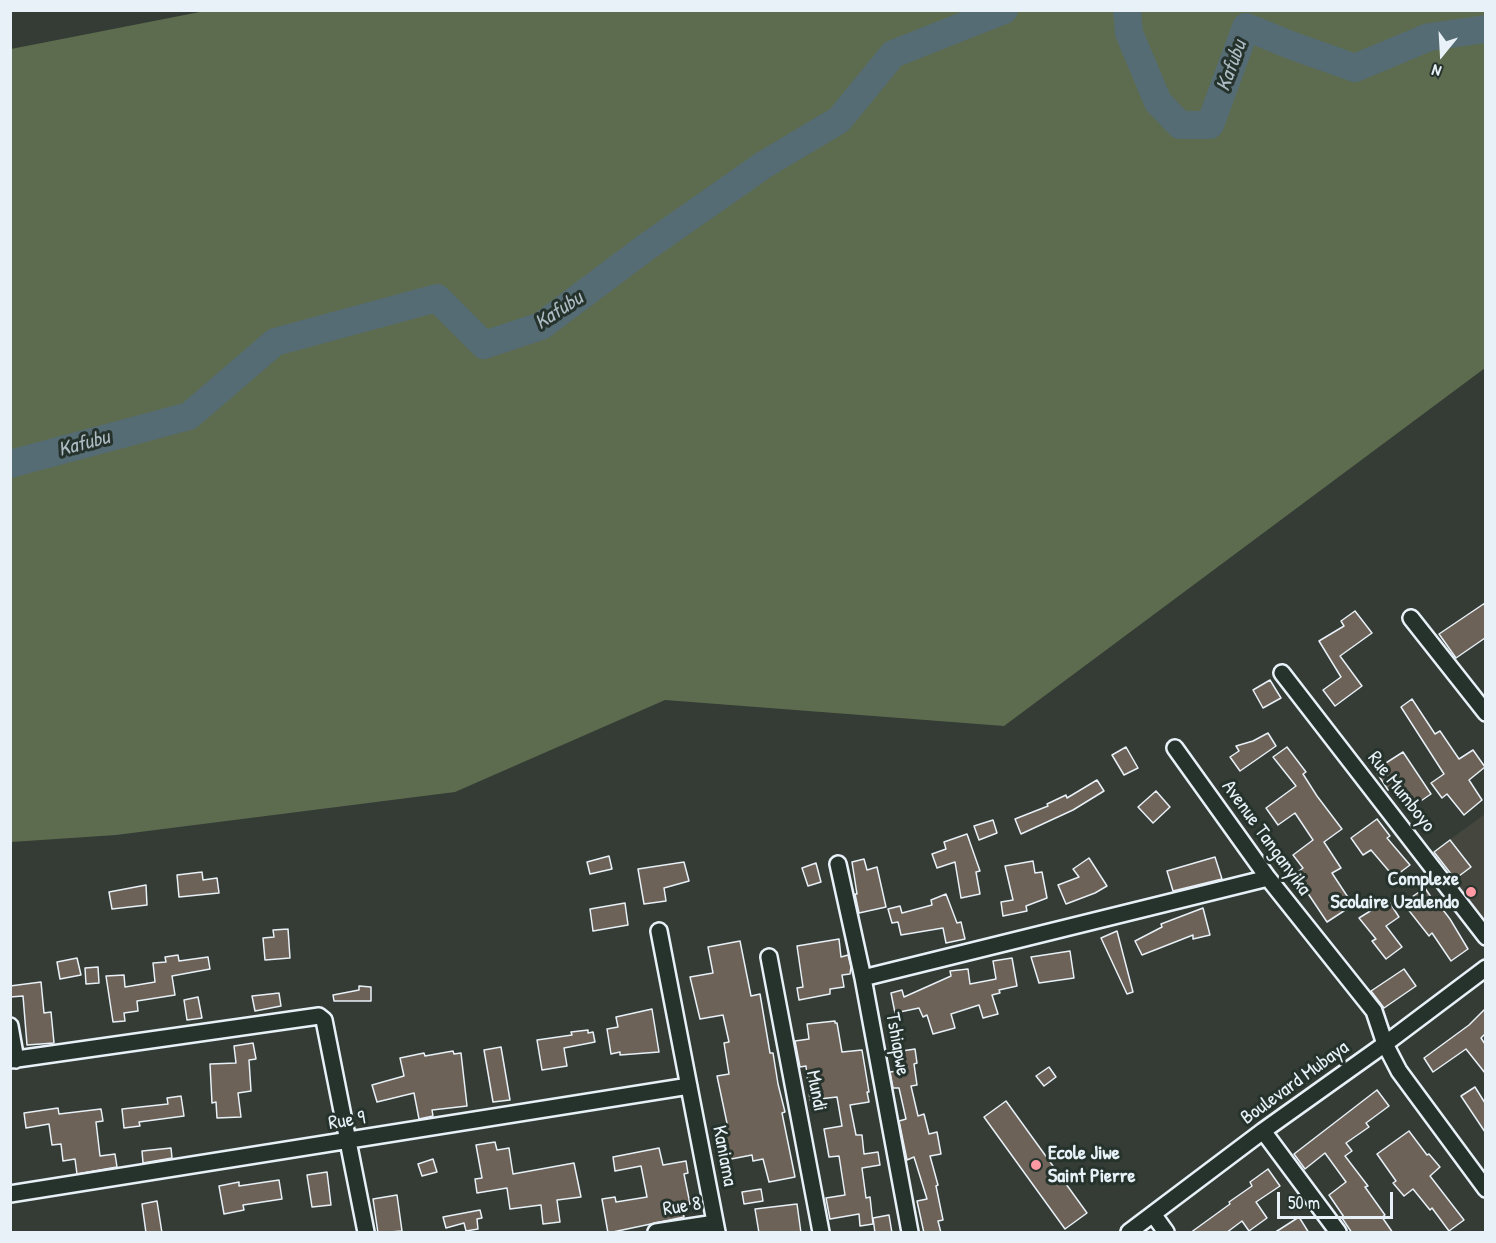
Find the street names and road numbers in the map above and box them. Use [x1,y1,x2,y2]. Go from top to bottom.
street label: Rue Mumboyo [1362,747,1440,837]
street label: Avenue Tanganyika [1216,776,1316,900]
street label: Tshiapwe [880,1011,914,1077]
street label: Boulevard Mubaya [1236,1036,1354,1130]
street label: Mundi [800,1068,832,1114]
street label: Rue 9 [327,1106,367,1136]
street label: Kaniama [706,1124,742,1188]
street label: Rue 8 [661,1192,703,1222]

